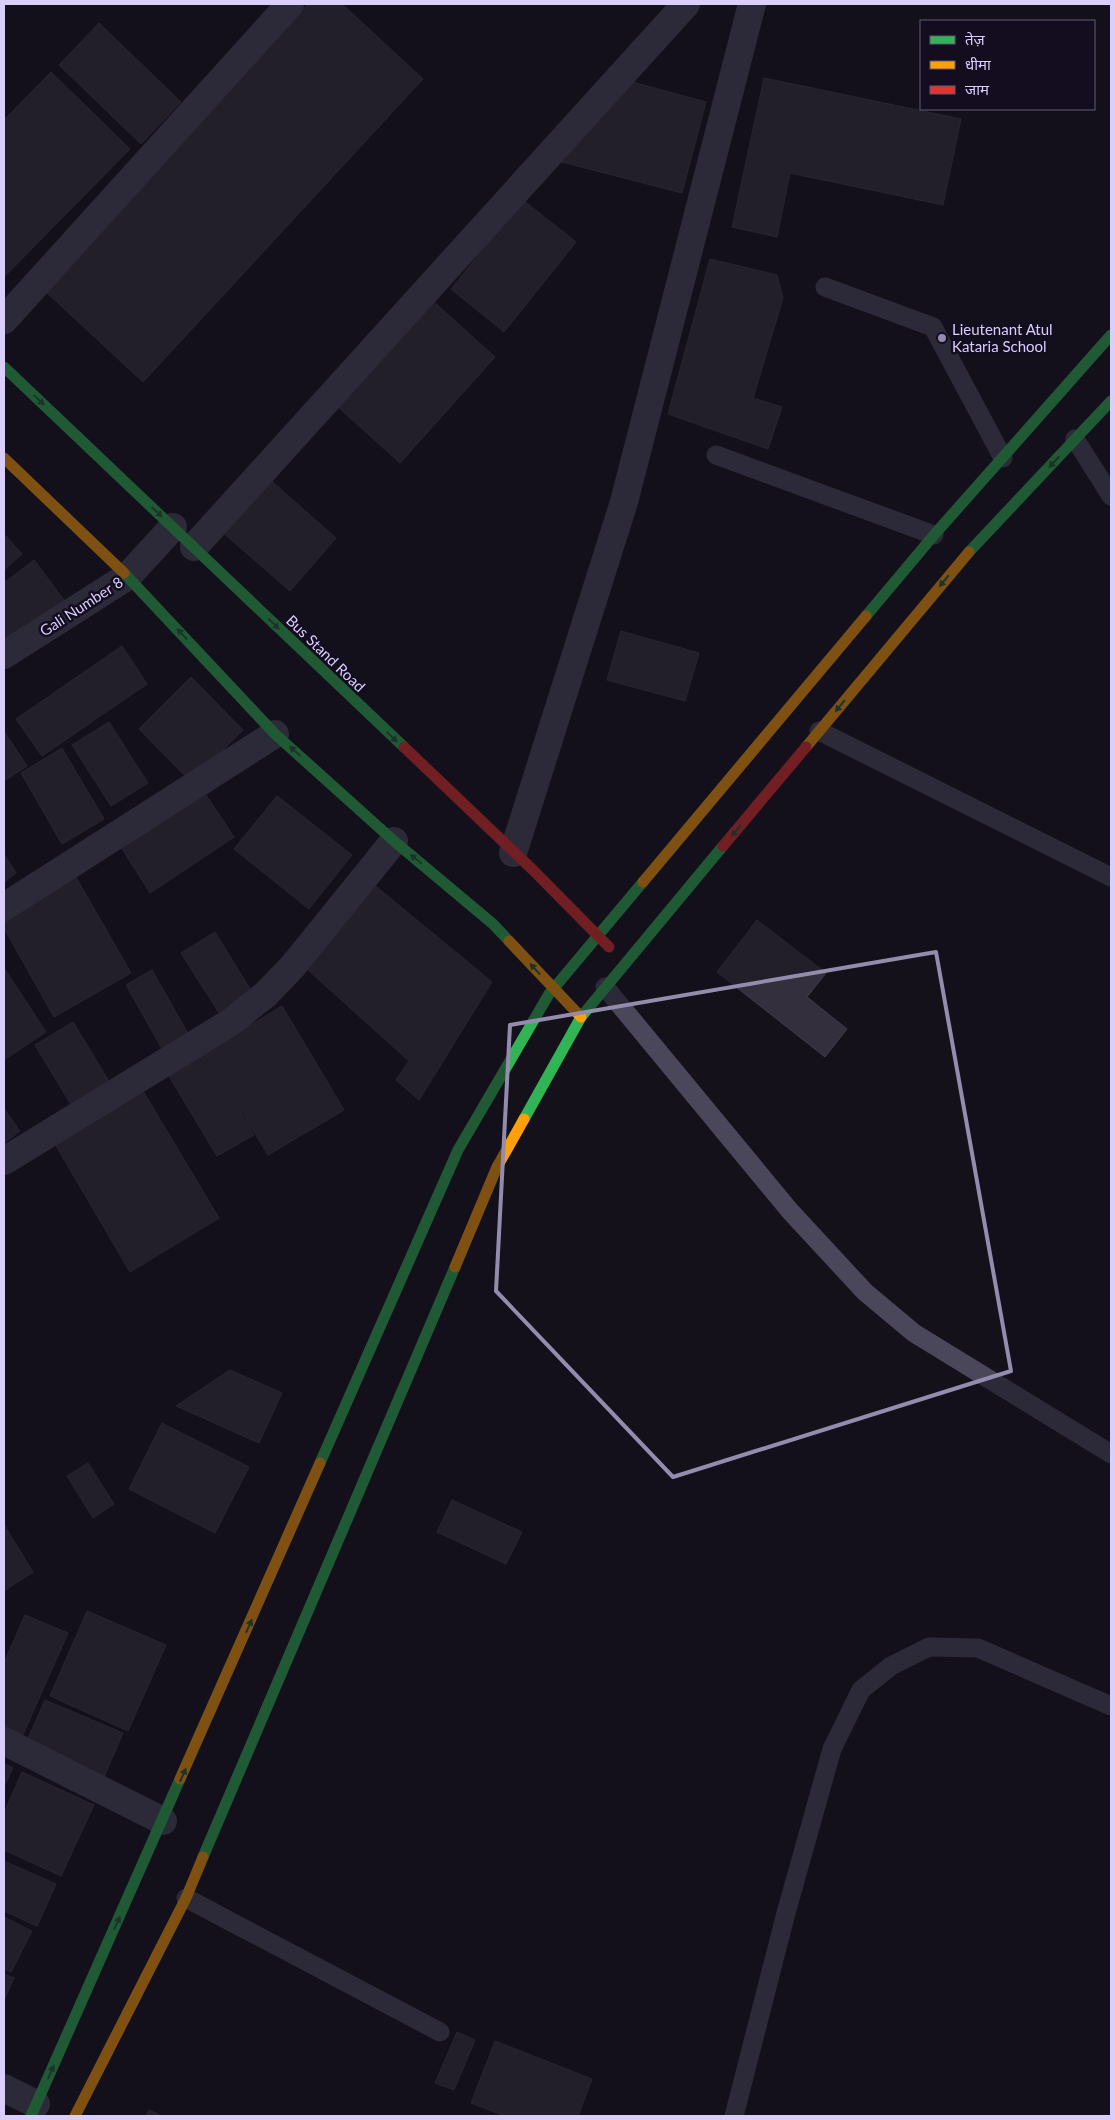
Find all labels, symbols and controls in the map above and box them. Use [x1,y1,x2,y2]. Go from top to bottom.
legend [920,20,1095,110]
text: तेज़ [965,30,986,48]
text: धीमा [965,55,992,73]
text: जाम [965,80,990,98]
place label: Lieutenant Atul Kataria School [952,320,1053,355]
marker: Lieutenant Atul Kataria School [936,332,948,344]
one-way arrow [33,394,45,406]
one-way arrow [1048,455,1060,467]
one-way arrow [151,506,163,518]
street label: Gali Number 8 [36,572,126,640]
one-way arrow [938,574,949,587]
street label: Bus Stand Road [283,611,369,695]
one-way arrow [268,618,280,630]
one-way arrow [176,629,188,641]
one-way arrow [834,699,845,712]
one-way arrow [385,731,397,743]
one-way arrow [289,745,301,757]
one-way arrow [730,824,741,837]
one-way arrow [410,854,422,865]
one-way arrow [529,963,541,975]
one-way arrow [245,1619,253,1633]
one-way arrow [180,1768,188,1782]
one-way arrow [114,1916,122,1930]
one-way arrow [47,2065,55,2079]

